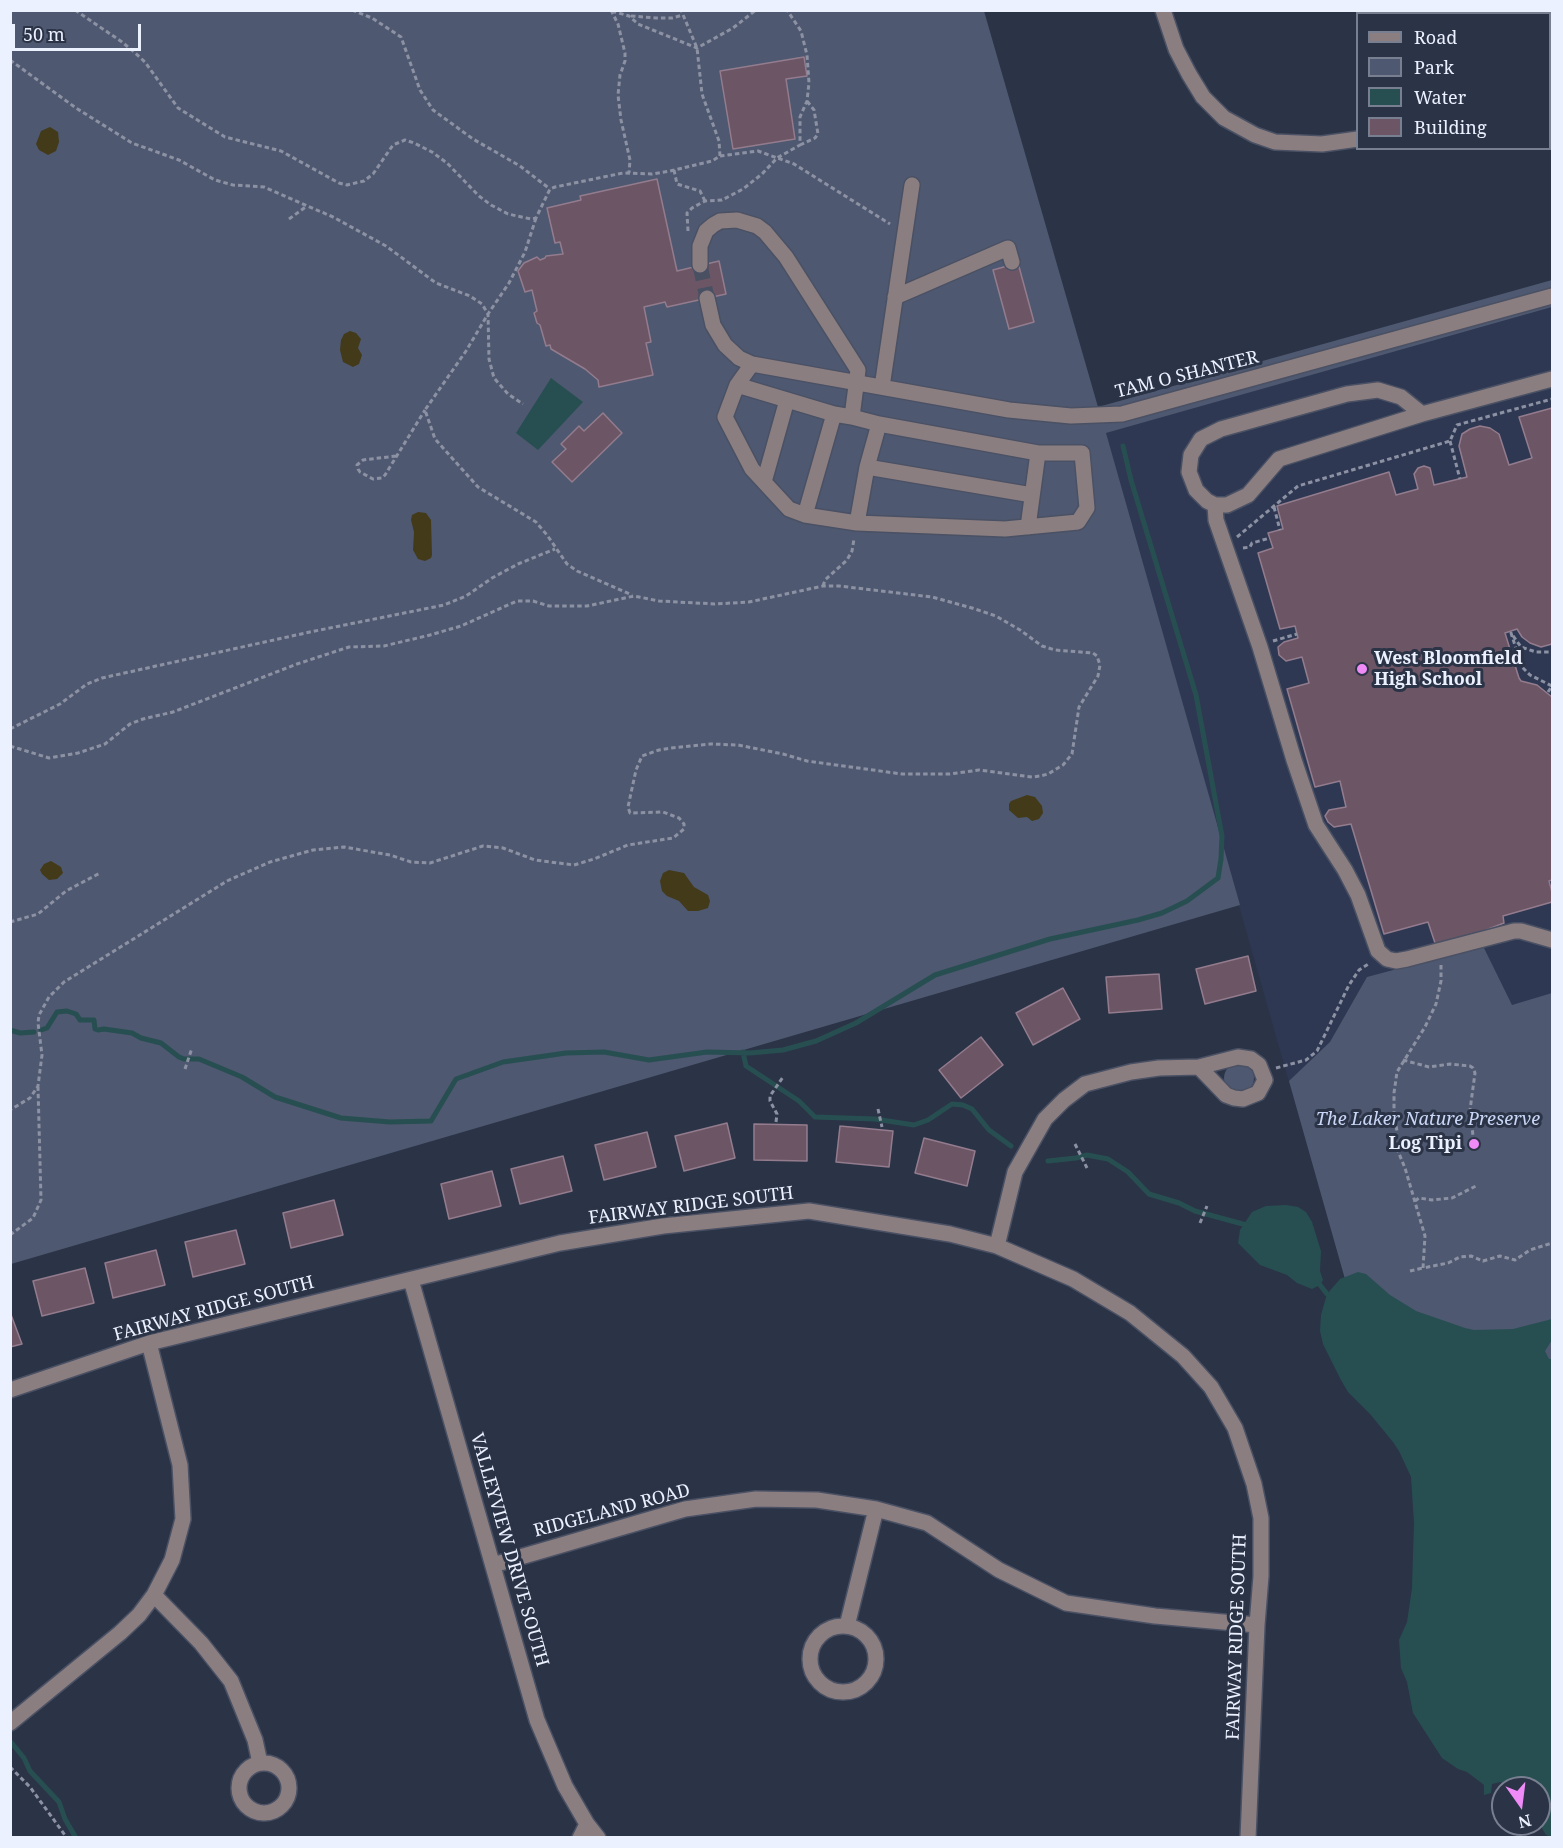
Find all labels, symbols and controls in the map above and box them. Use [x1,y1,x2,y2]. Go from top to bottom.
scale bar [15,12,144,50]
legend [1356,12,1551,150]
text: 50 m [23,22,65,46]
text: Road [1414,25,1457,49]
text: Park [1414,55,1454,79]
text: Water [1414,85,1466,109]
text: Building [1414,115,1487,139]
street label: TAM O SHANTER [1113,347,1261,403]
place label: West Bloomfield High School [1374,648,1523,690]
marker: West Bloomfield High School [1355,662,1369,676]
park label: The Laker Nature Preserve [1316,1109,1540,1131]
place label: Log Tipi [1388,1133,1462,1155]
marker: Log Tipi [1467,1137,1481,1151]
street label: FAIRWAY RIDGE SOUTH [587,1183,795,1229]
street label: FAIRWAY RIDGE SOUTH [111,1272,317,1346]
street label: VALLEYVIEW DRIVE SOUTH [465,1431,553,1669]
street label: RIDGELAND ROAD [531,1480,693,1542]
street label: FAIRWAY RIDGE SOUTH [1223,1533,1251,1741]
north arrow [1491,1776,1551,1836]
text: N [1516,1809,1534,1834]

